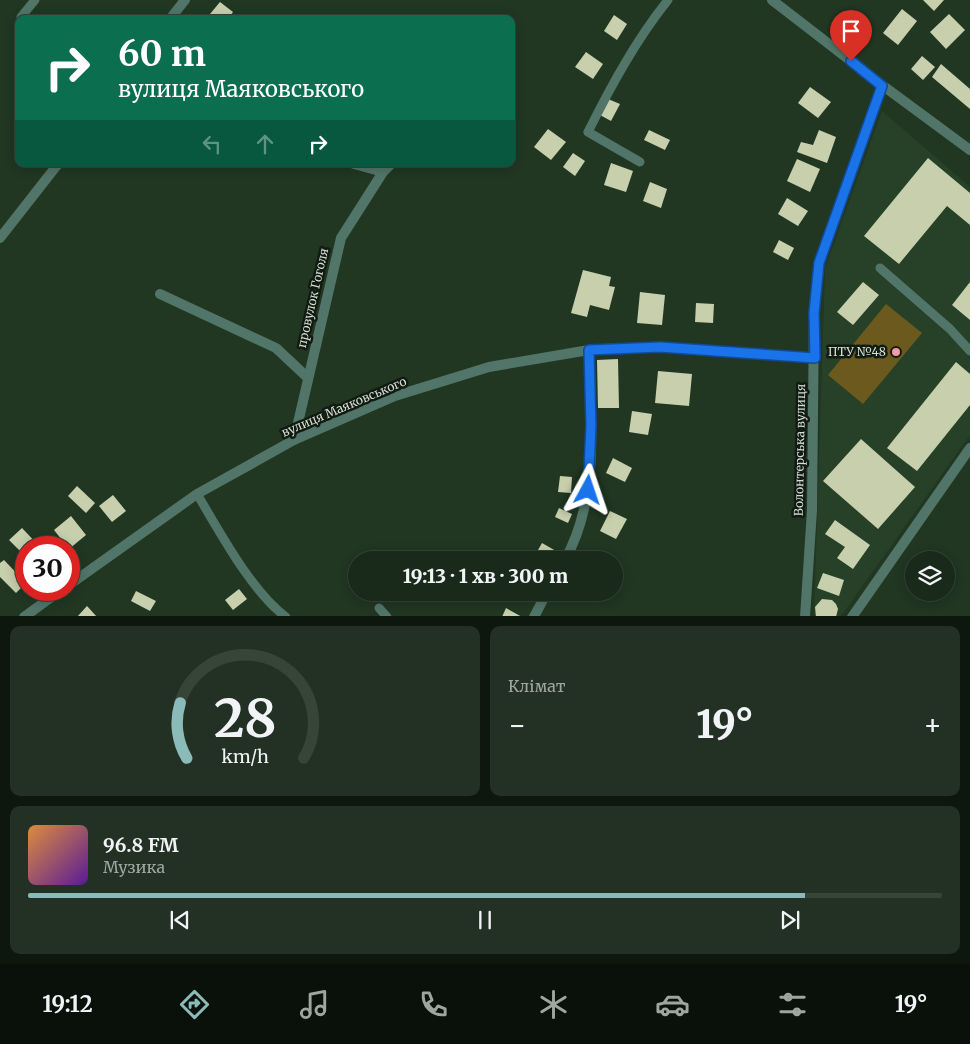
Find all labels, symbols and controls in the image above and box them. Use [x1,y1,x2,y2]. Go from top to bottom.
pin [830,10,872,61]
icon: arrive [837,17,865,45]
text: 60 m [118,32,206,76]
icon: right [35,35,100,100]
text: вулиця Маяковського [118,75,364,103]
icon: left [198,130,226,158]
icon: ahead [251,130,279,158]
icon: right [304,130,332,158]
street label: провулок Гоголя [294,247,331,349]
place label: ПТУ №48 [828,344,886,359]
marker: ПТУ №48 [890,346,902,358]
street label: вулиця Маяковського [279,373,409,440]
street label: Волонтерська вулиця [791,384,808,516]
position arrow [561,463,613,515]
speed limit sign: 30 [15,536,80,601]
map controls [905,551,955,601]
button: layers [905,551,955,601]
text: 19:13 · 1 хв · 300 m [403,564,568,588]
text: Клімат [508,676,565,696]
text: 28 [214,686,276,751]
text: 19° [696,701,754,748]
text: − [508,707,527,743]
text: + [923,707,942,743]
text: km/h [221,745,269,768]
text: 96.8 FM [103,833,179,857]
text: Музика [103,857,165,877]
icon: previous [166,906,194,934]
icon: pause [471,906,499,934]
icon: next [776,906,804,934]
icon: directions [177,987,212,1022]
icon: music [297,987,332,1022]
icon: phone [416,987,451,1022]
icon: climate [536,987,571,1022]
icon: car [655,987,690,1022]
icon: filters [775,987,810,1022]
text: 19:12 [42,990,93,1018]
text: 19° [895,990,928,1018]

